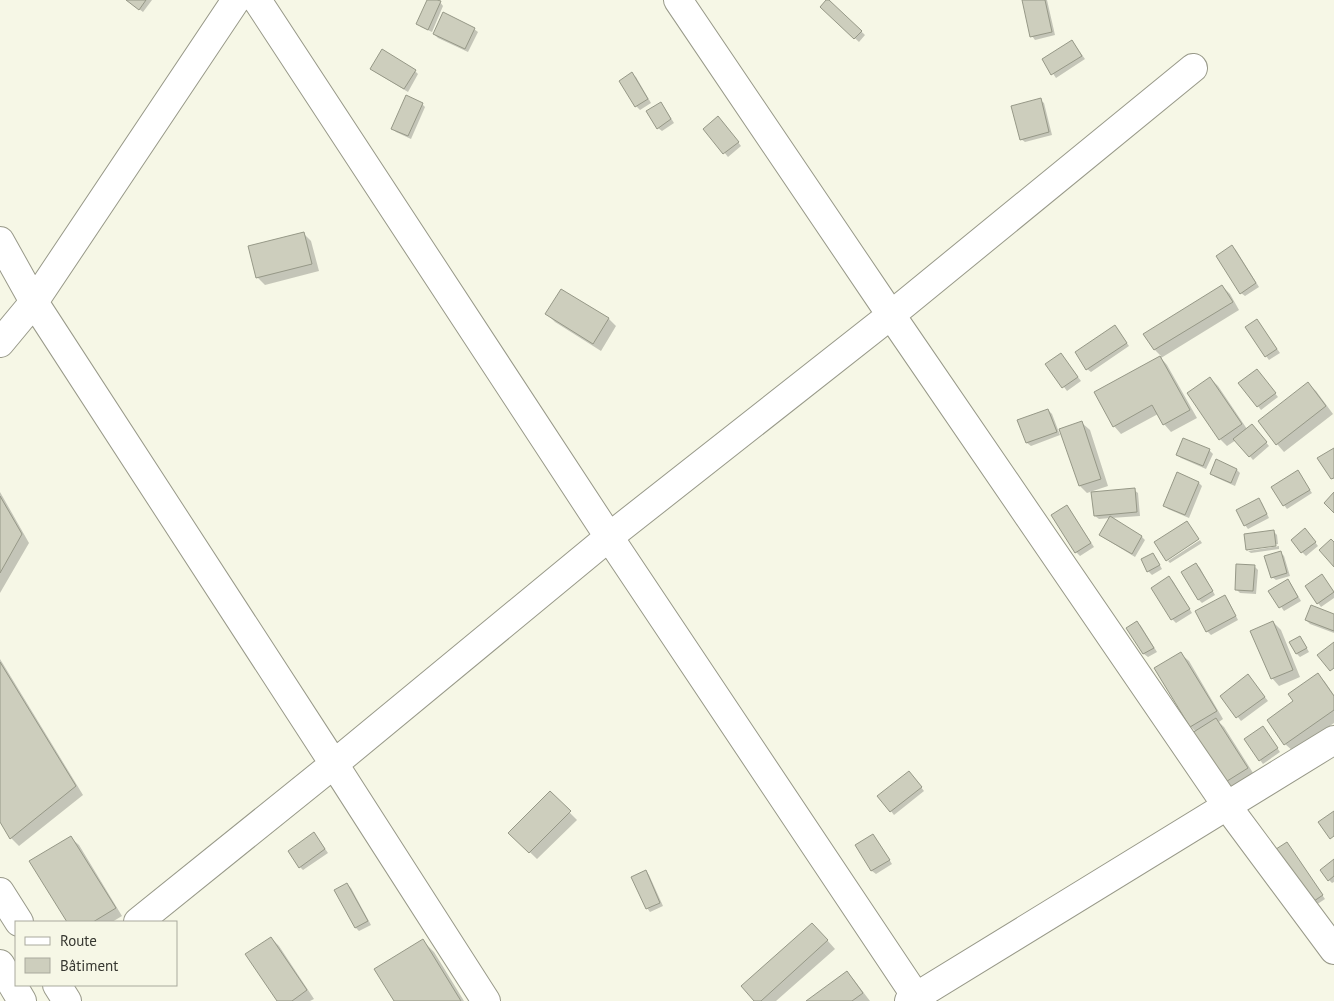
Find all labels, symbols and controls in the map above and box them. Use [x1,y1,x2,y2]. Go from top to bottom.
legend [15,921,178,986]
text: Route [60,931,97,950]
text: Bâtiment [60,956,118,975]

